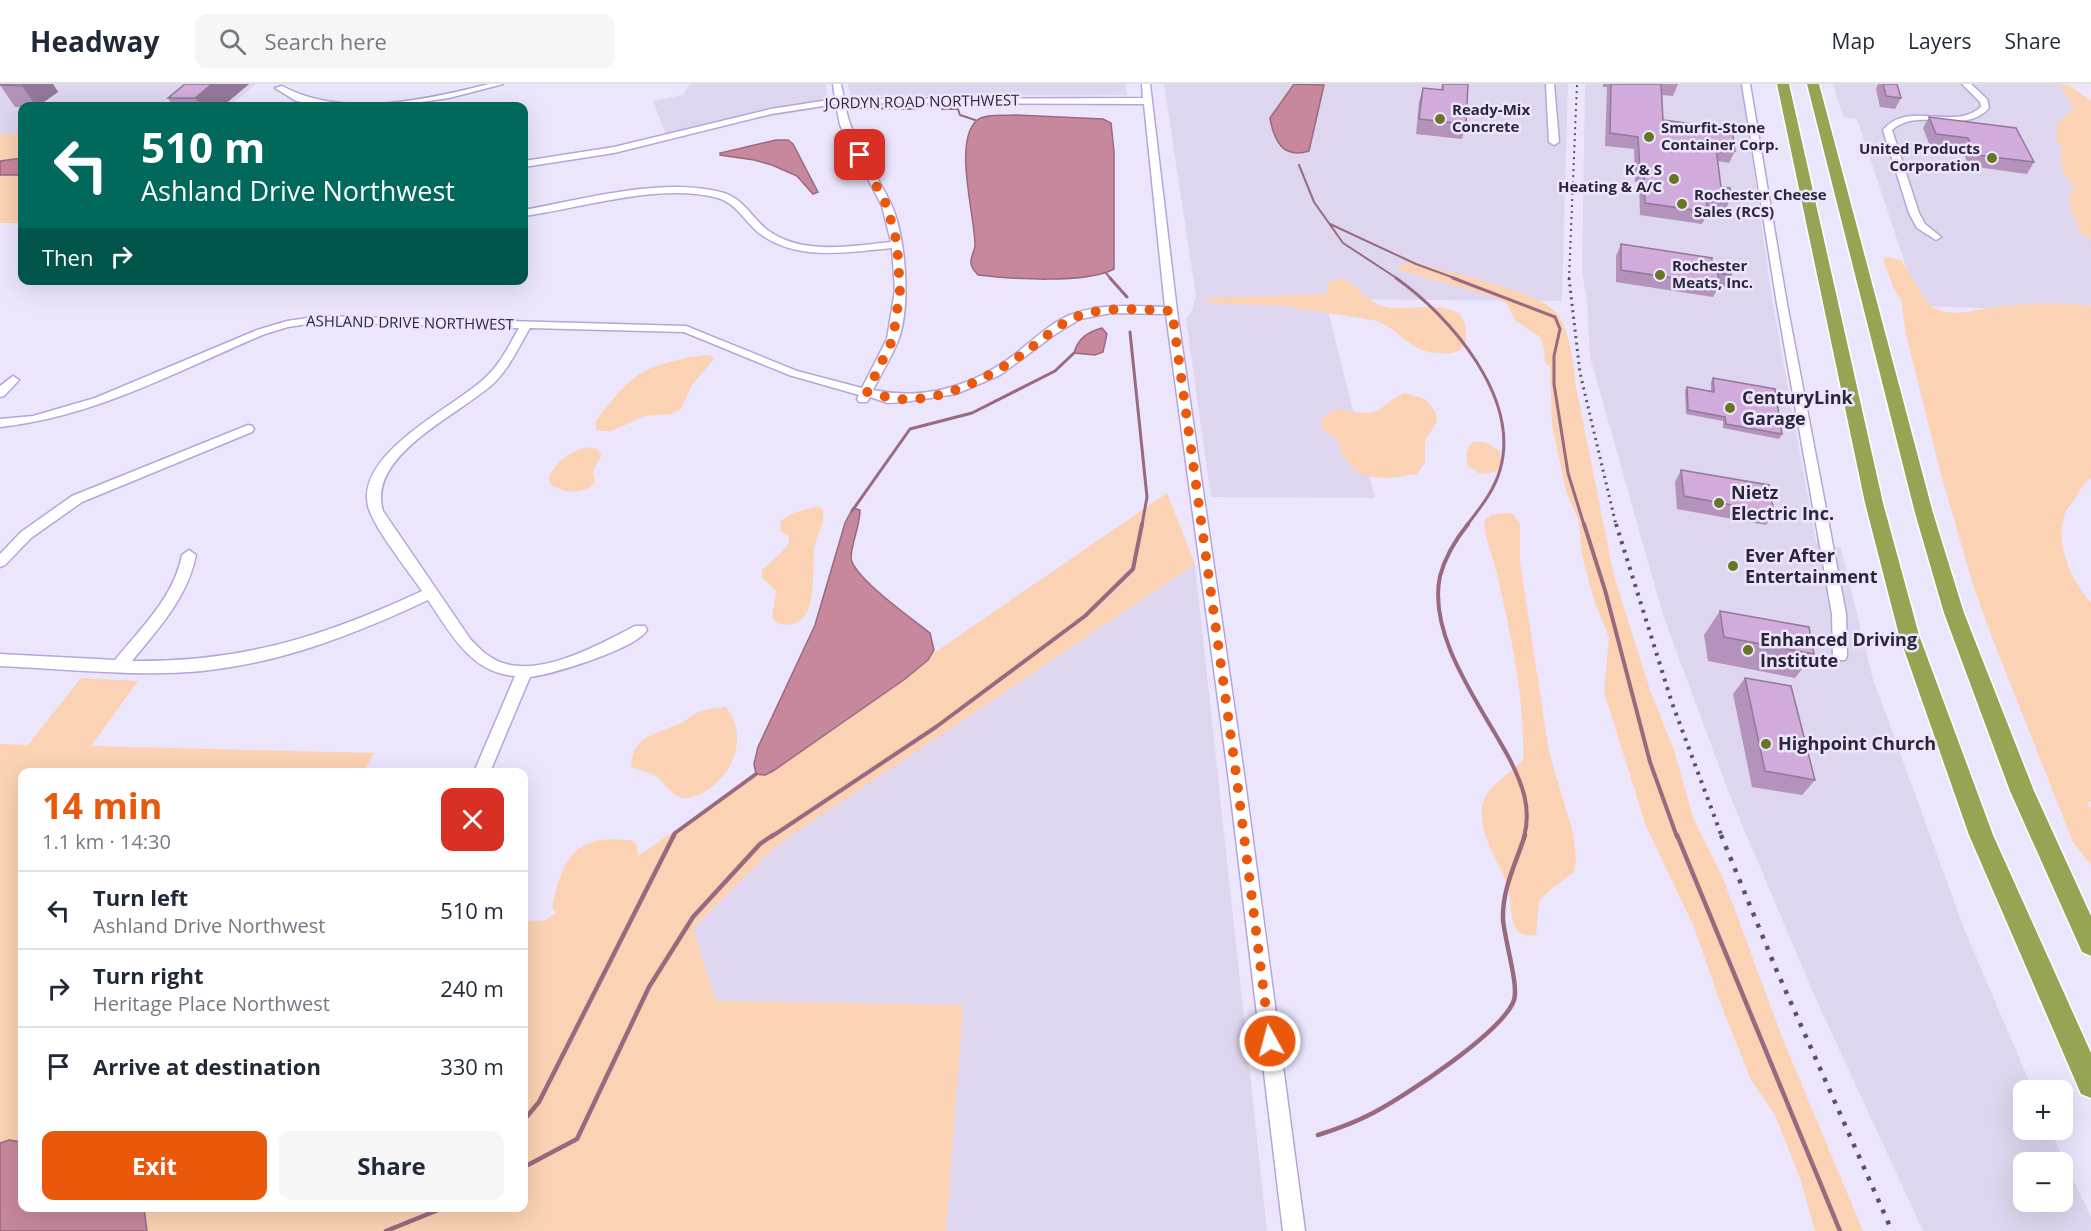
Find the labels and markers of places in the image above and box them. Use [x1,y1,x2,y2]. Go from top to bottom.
place label: Ready-Mix Concrete [1452,99,1530,136]
marker: Ready-Mix Concrete [1433,112,1447,126]
place label: Smurfit-Stone Container Corp. [1661,117,1779,154]
pin [834,129,885,180]
marker: Smurfit-Stone Container Corp. [1642,130,1656,144]
place label: United Products Corporation [1859,138,1980,175]
marker: United Products Corporation [1985,151,1999,165]
place label: K & S Heating & A/C [1558,159,1662,196]
marker: K & S Heating & A/C [1667,172,1681,186]
place label: Rochester Cheese Sales (RCS) [1694,184,1827,221]
marker: Rochester Cheese Sales (RCS) [1675,197,1689,211]
place label: Rochester Meats, Inc. [1672,255,1753,292]
marker: Rochester Meats, Inc. [1653,268,1667,282]
place label: CenturyLink Garage [1742,385,1853,430]
marker: CenturyLink Garage [1723,401,1737,415]
place label: Nietz Electric Inc. [1731,480,1834,525]
marker: Nietz Electric Inc. [1712,496,1726,510]
place label: Ever After Entertainment [1745,543,1878,588]
marker: Ever After Entertainment [1726,559,1740,573]
place label: Enhanced Driving Institute [1760,627,1917,672]
marker: Enhanced Driving Institute [1741,643,1755,657]
place label: Highpoint Church [1778,731,1936,755]
marker: Highpoint Church [1759,737,1773,751]

